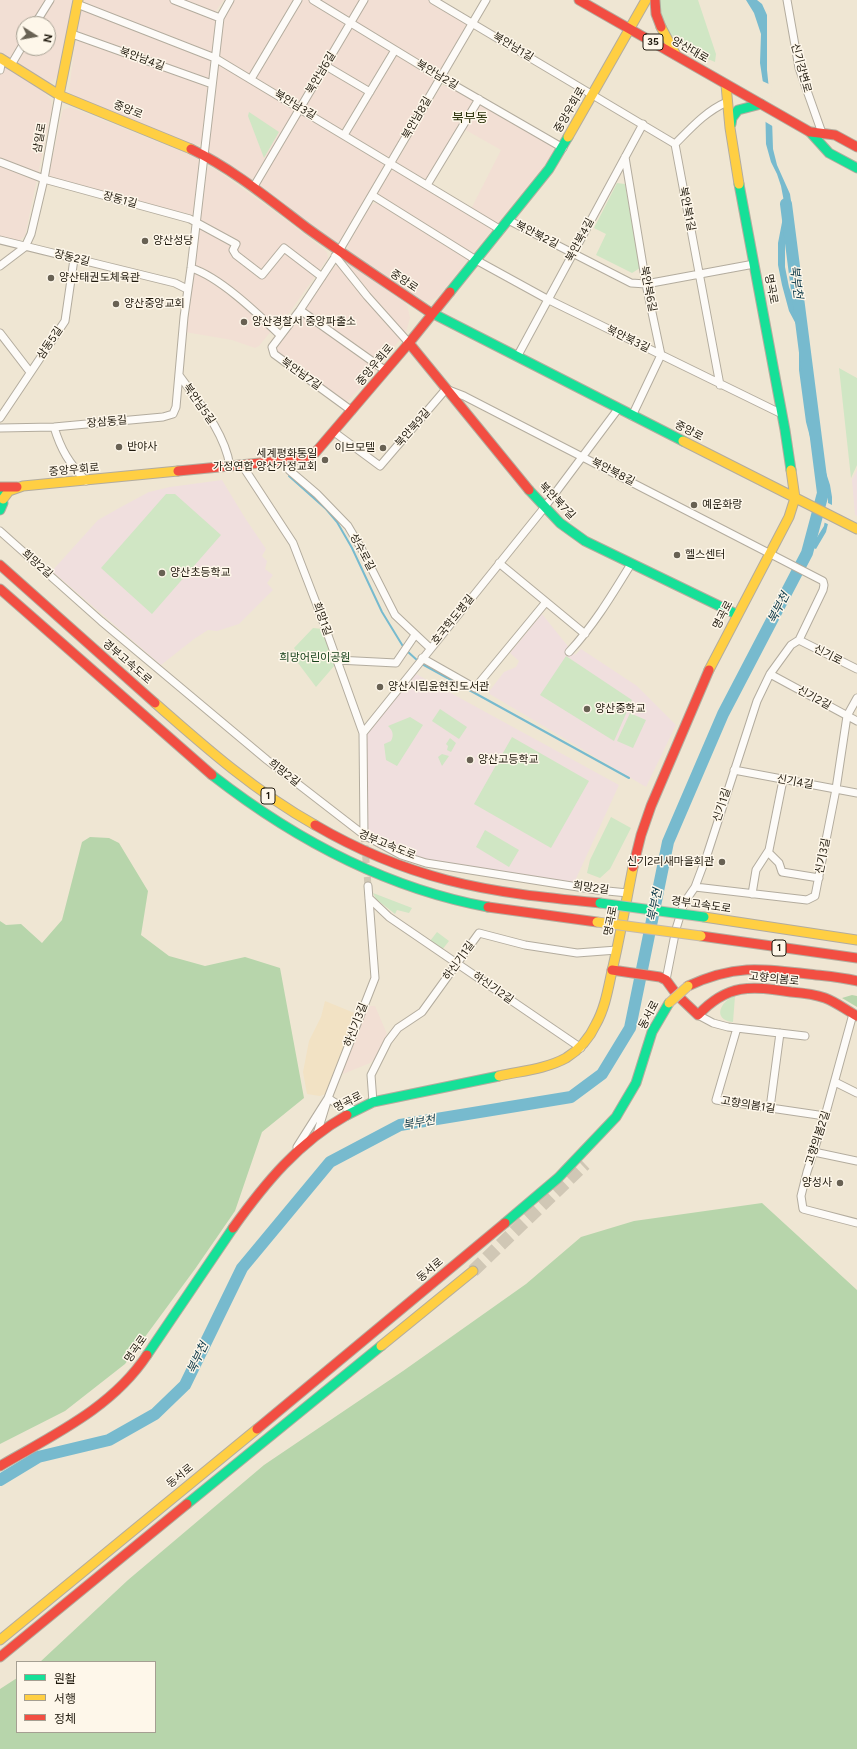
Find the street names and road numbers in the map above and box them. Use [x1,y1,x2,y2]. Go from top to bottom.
street label: 북안남1길 [490,30,536,64]
road number: 35 [643,34,663,50]
street label: 양산대로 [669,34,711,66]
street label: 신기강변로 [788,42,814,94]
street label: 북안남4길 [118,45,166,73]
street label: 북안남6길 [303,50,339,96]
street label: 북안남2길 [414,57,460,93]
street label: 중앙우회로 [552,85,588,135]
street label: 북안남3길 [272,87,318,123]
street label: 북안남8길 [399,94,435,142]
street label: 중앙로 [111,98,145,122]
street label: 삼일로 [31,122,49,154]
street label: 북안북1길 [676,186,698,232]
street label: 장동1길 [101,189,139,211]
street label: 북안북4길 [563,216,597,264]
street label: 북안북2길 [513,219,561,251]
street label: 장동2길 [53,247,91,269]
street label: 북안북6길 [637,265,659,313]
street label: 중앙로 [388,267,420,295]
street label: 명곡로 [762,273,780,305]
street label: 북안북3길 [604,323,652,355]
street label: 삼동5길 [34,324,66,362]
street label: 중앙우회로 [354,341,396,389]
street label: 북안남7길 [278,355,324,393]
street label: 북안남5길 [180,381,218,427]
street label: 북안북9길 [393,406,433,450]
street label: 장삼동길 [86,414,128,430]
street label: 중앙로 [672,418,706,444]
street label: 북안북8길 [589,455,637,489]
street label: 중앙우회로 [48,461,100,479]
street label: 북안북7길 [536,480,578,522]
street label: 성수로길 [347,531,377,573]
street label: 희망2길 [19,547,55,581]
street label: 호국학도병길 [429,592,477,648]
street label: 명곡로 [710,598,736,632]
street label: 희망1길 [310,600,334,638]
street label: 경부고속도로 [100,637,154,687]
street label: 신기로 [811,642,845,668]
street label: 신기2길 [795,684,833,712]
street label: 희망2길 [266,757,302,789]
street label: 신기4길 [776,772,814,792]
street label: 신기1길 [710,786,734,824]
road number: 1 [261,788,275,804]
street label: 경부고속도로 [356,828,418,862]
street label: 신기3길 [813,837,833,875]
street label: 희망2길 [572,879,610,897]
street label: 경부고속도로 [670,894,732,916]
street label: 명곡로 [602,905,620,937]
street label: 하신기1길 [440,939,478,983]
road number: 1 [772,940,786,956]
street label: 하신기2길 [470,969,516,1007]
street label: 고향의봄로 [748,970,800,988]
street label: 동서로 [636,998,662,1032]
street label: 하신기3길 [342,1001,370,1049]
street label: 명곡로 [331,1089,365,1115]
street label: 고향의봄1길 [720,1094,776,1116]
street label: 고향의봄2길 [803,1109,833,1167]
street label: 동서로 [414,1255,446,1285]
street label: 명곡로 [122,1333,150,1365]
street label: 동서로 [164,1461,196,1491]

